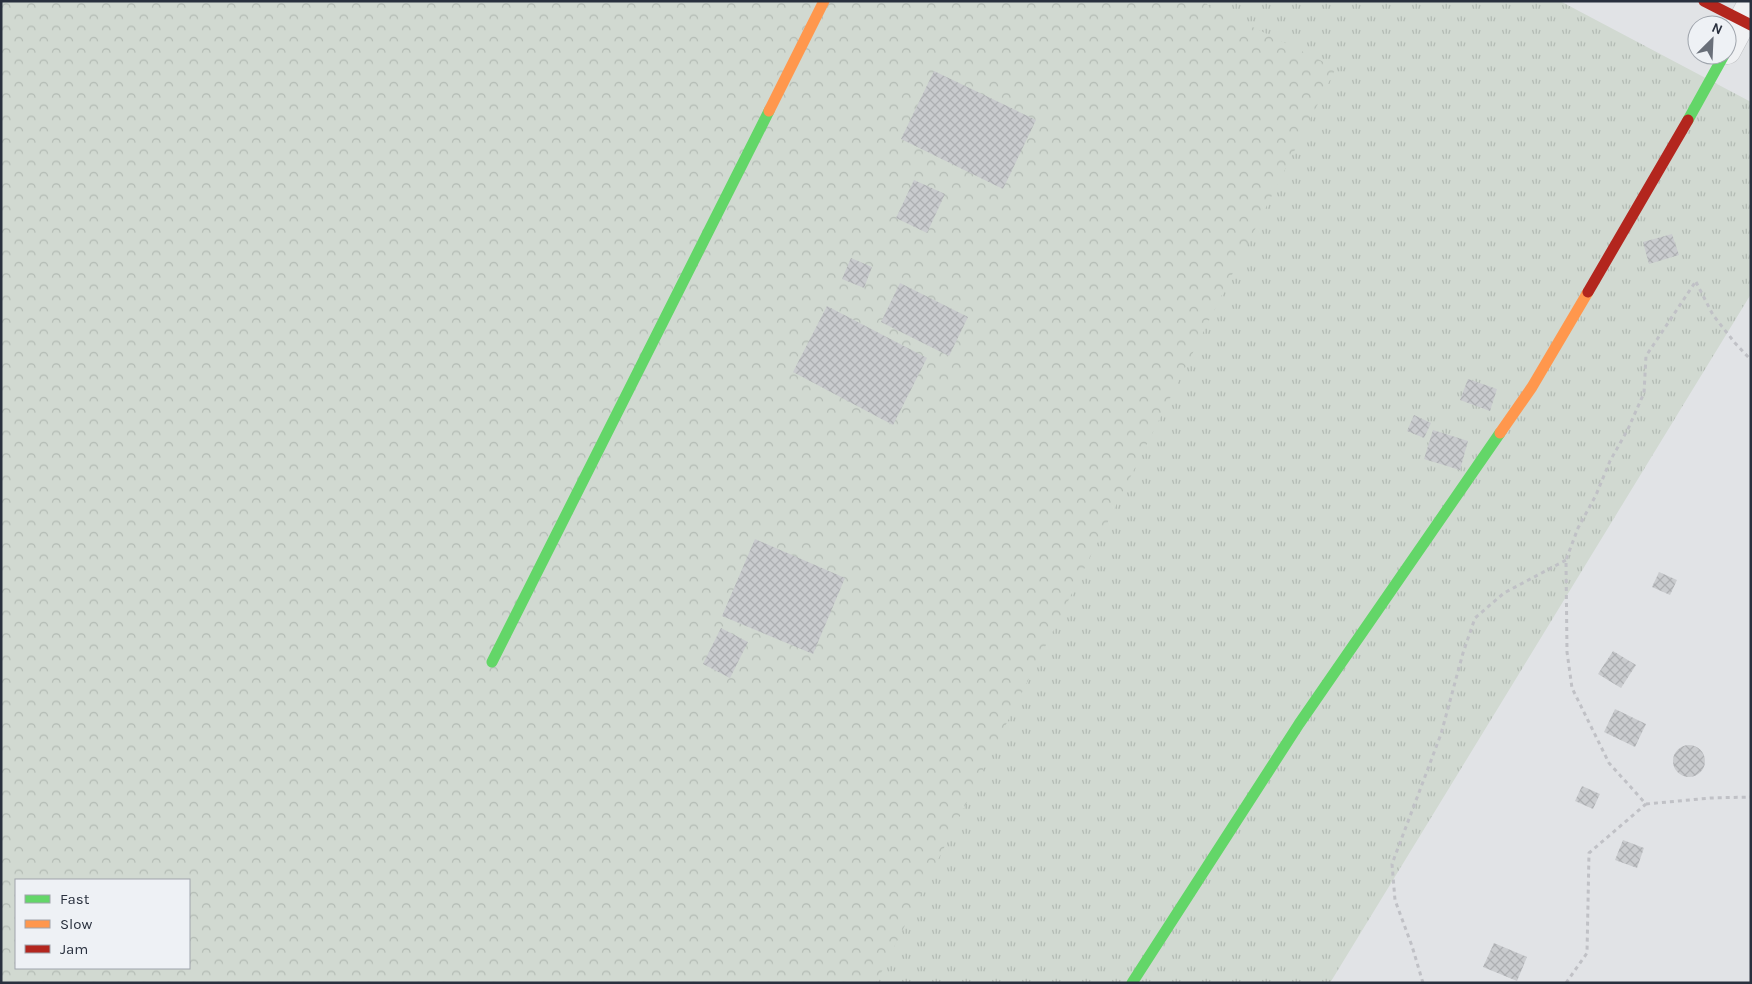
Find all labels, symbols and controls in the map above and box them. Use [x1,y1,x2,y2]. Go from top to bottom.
north arrow [1687,15,1737,65]
text: N [1709,19,1725,38]
legend [15,879,190,969]
text: Fast [60,890,90,908]
text: Slow [60,915,92,933]
text: Jam [60,940,88,958]

